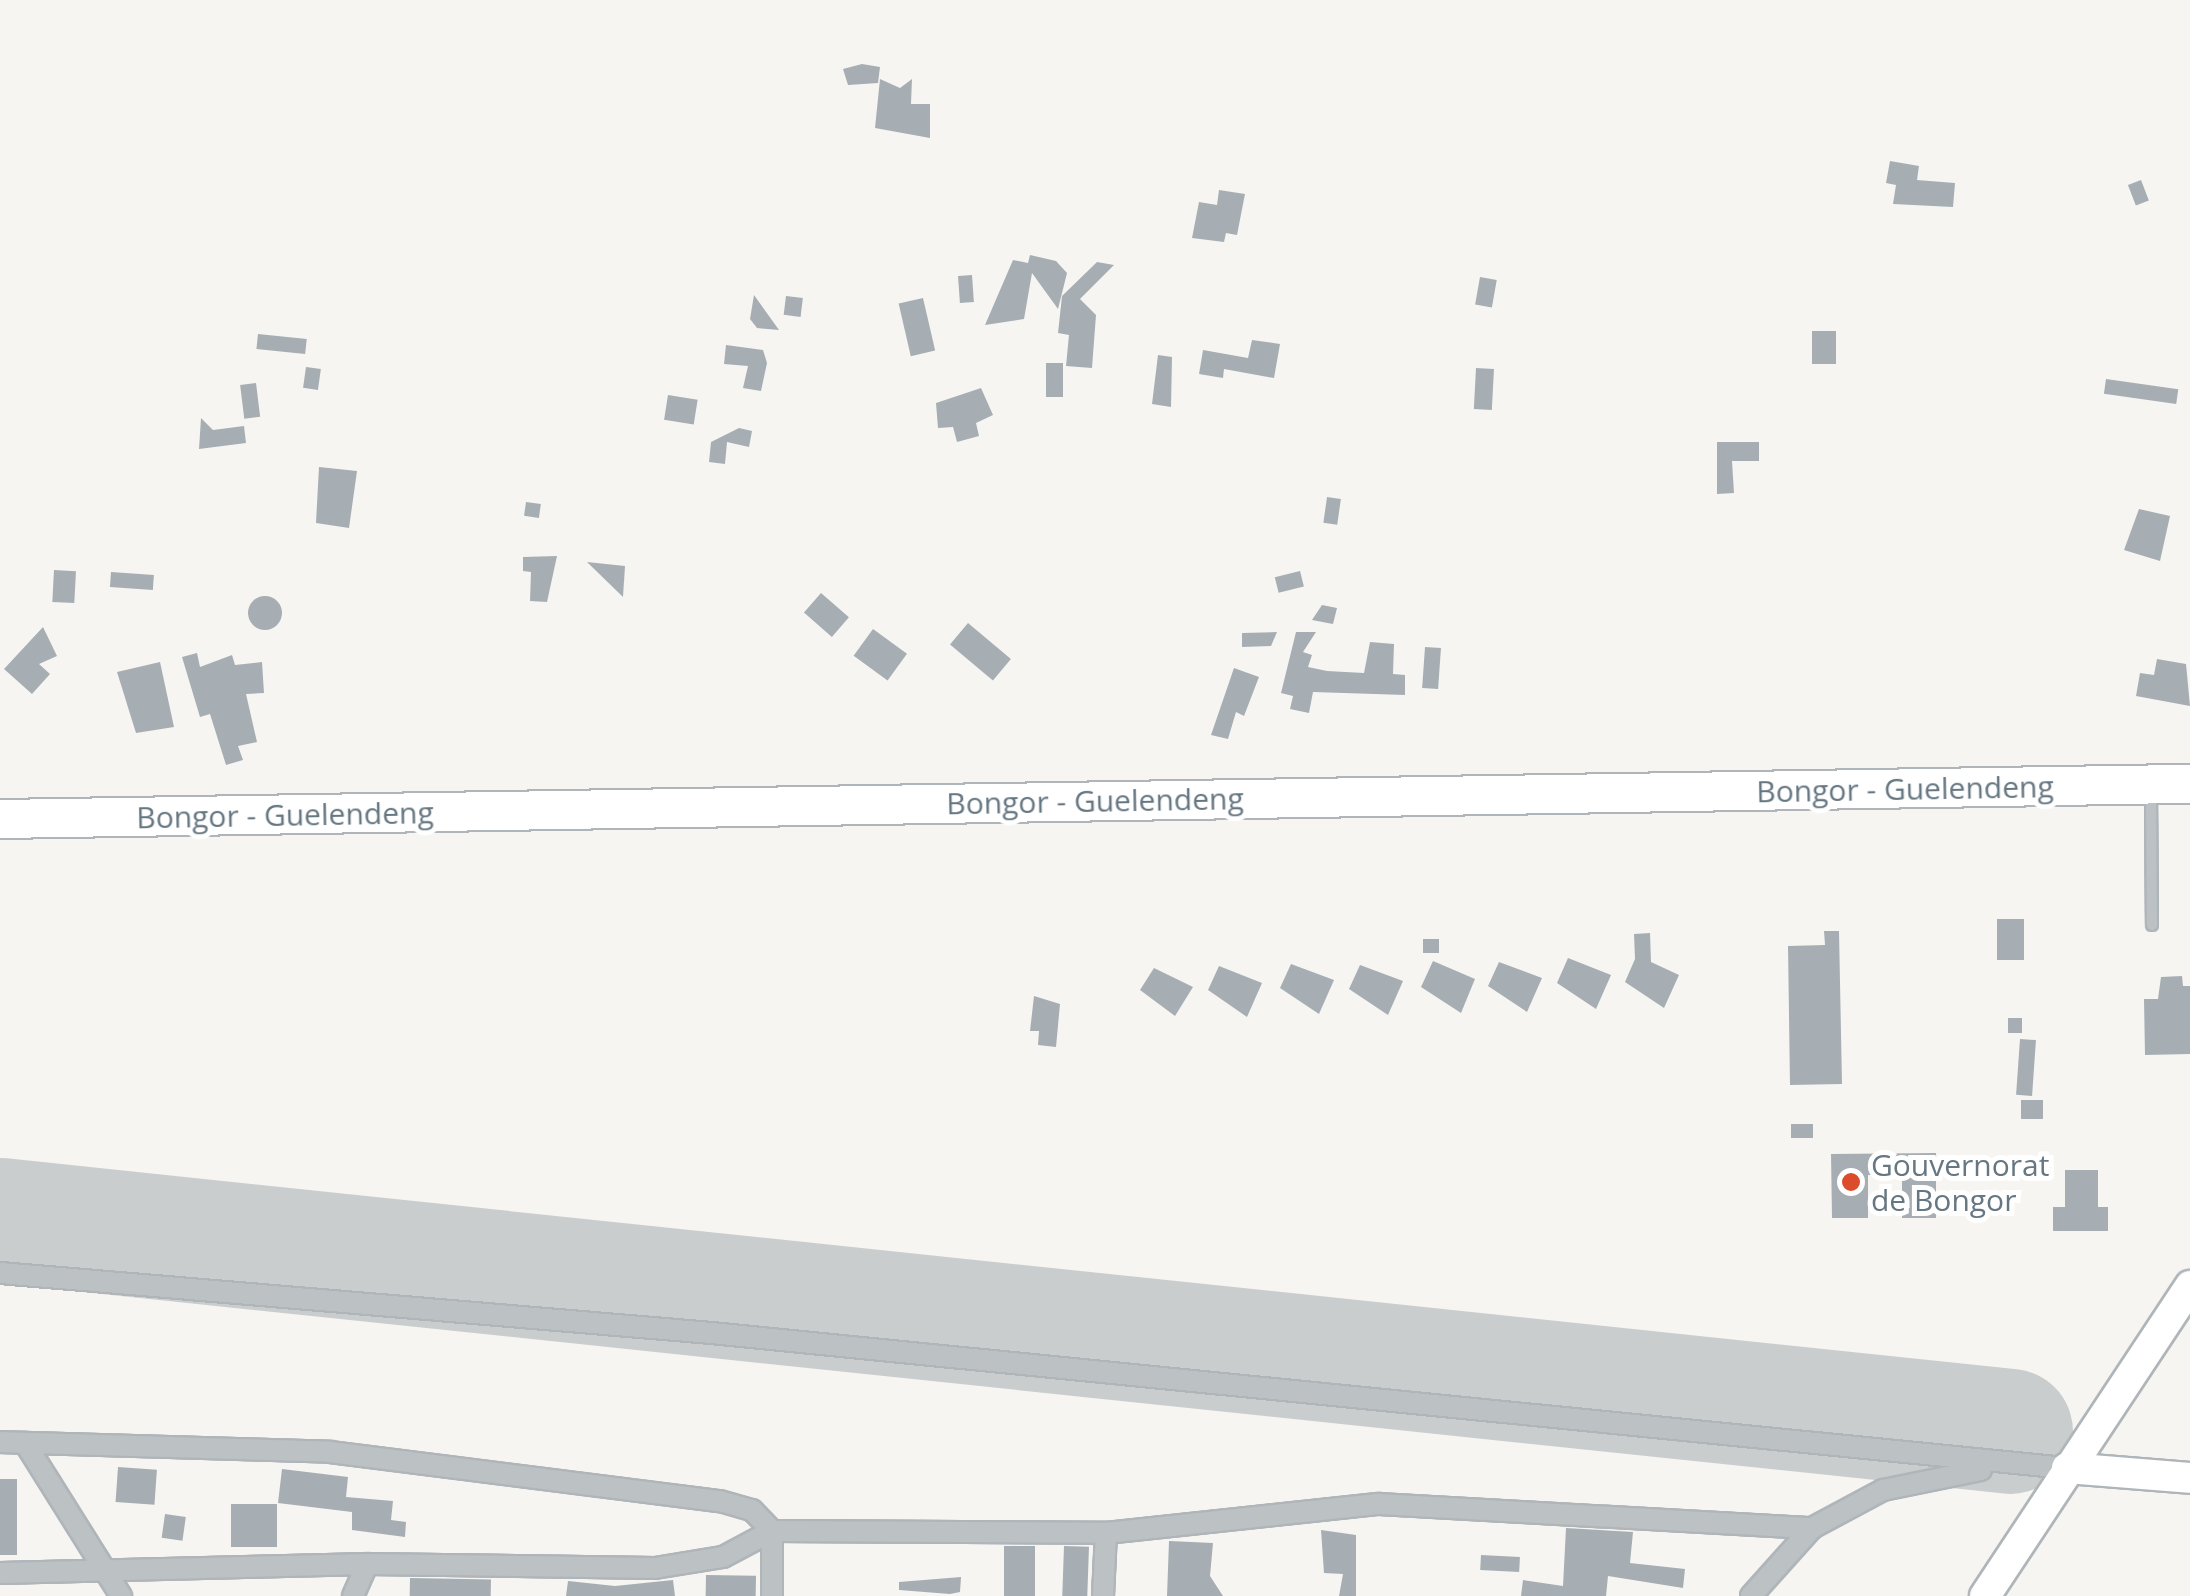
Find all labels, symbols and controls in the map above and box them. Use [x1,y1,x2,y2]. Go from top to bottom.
street label: Bongor - Guelendeng [1756,768,2054,810]
street label: Bongor - Guelendeng [946,780,1244,822]
street label: Bongor - Guelendeng [136,794,434,836]
place label: Gouvernorat de Bongor [1871,1147,2049,1218]
marker: Gouvernorat de Bongor [1840,1171,1862,1193]

